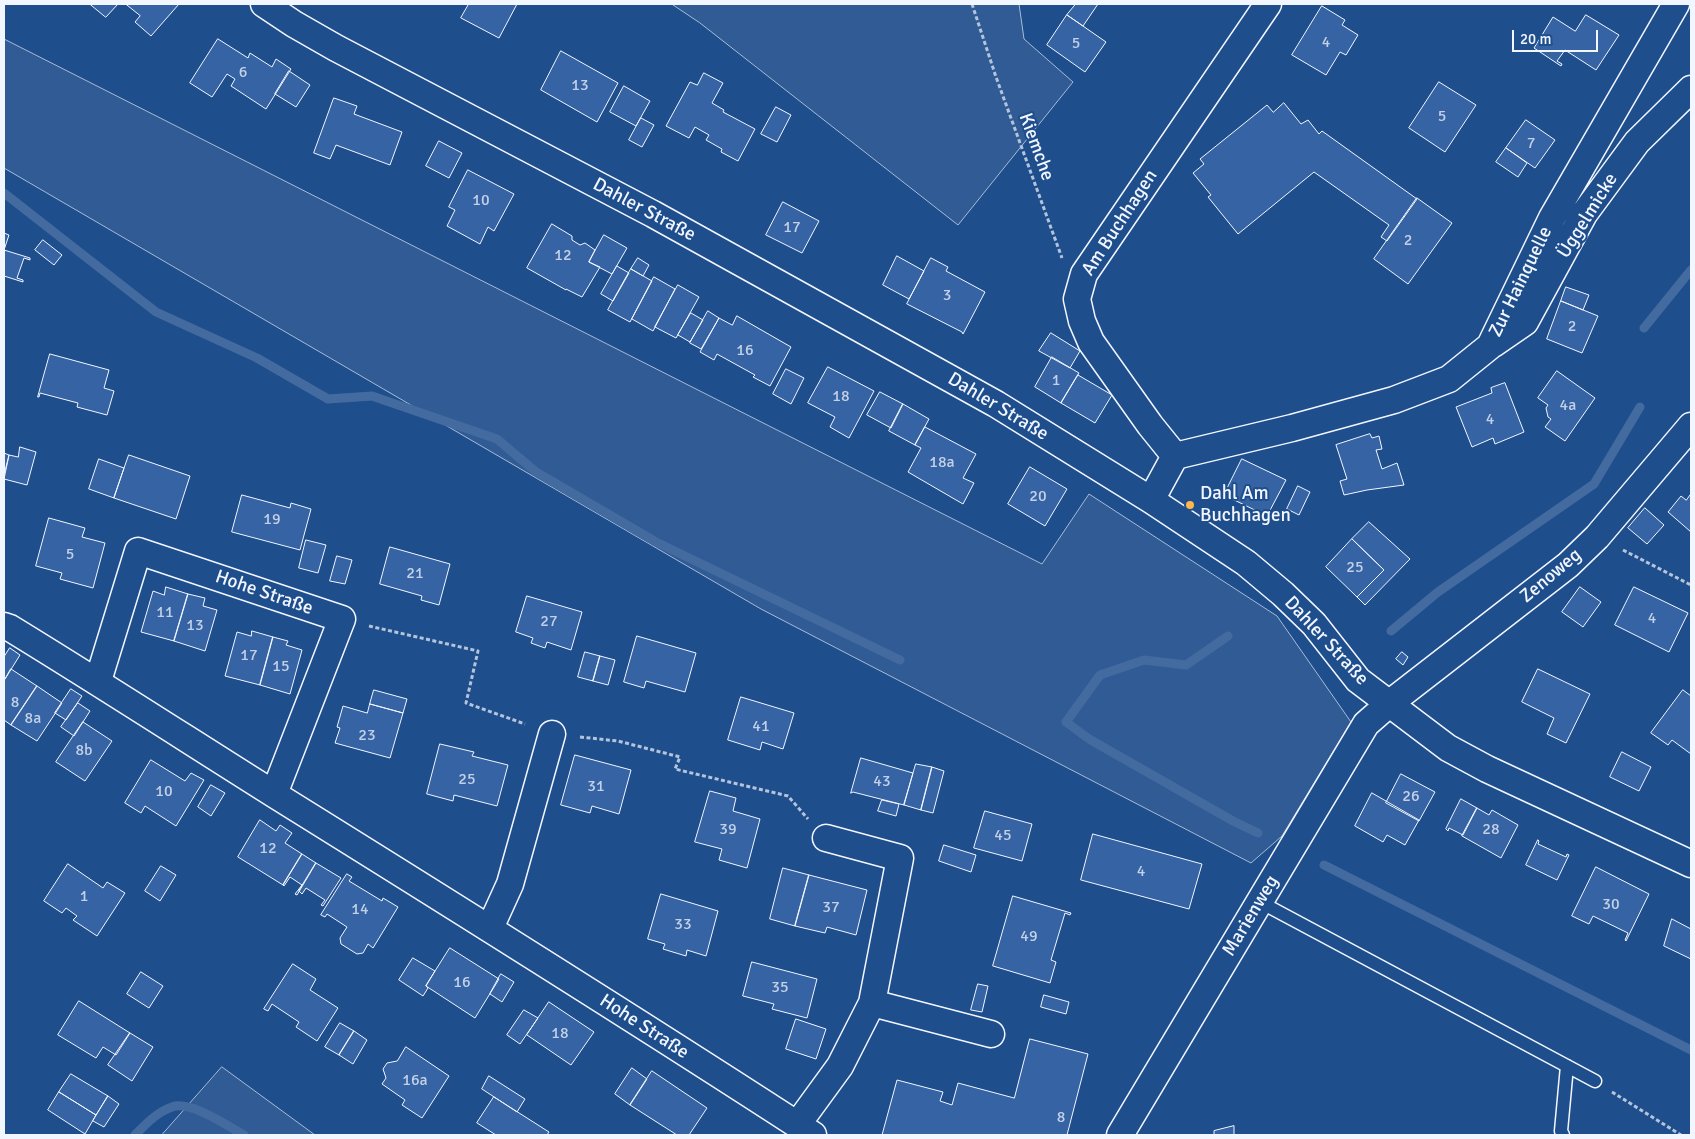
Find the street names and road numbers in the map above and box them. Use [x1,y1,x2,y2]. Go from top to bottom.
street label: Kiemche [1013,110,1059,184]
street label: Am Buchhagen [1077,166,1163,280]
street label: Üggelmicke [1553,169,1623,263]
street label: Dahler Straße [589,173,699,247]
street label: Zur Hainquelle [1484,223,1558,341]
street label: Dahler Straße [944,368,1052,446]
street label: Zenoweg [1516,544,1586,608]
street label: Hohe Straße [212,566,316,620]
street label: Dahler Straße [1279,592,1373,690]
street label: Marienweg [1218,872,1284,960]
street label: Hohe Straße [595,990,693,1064]

